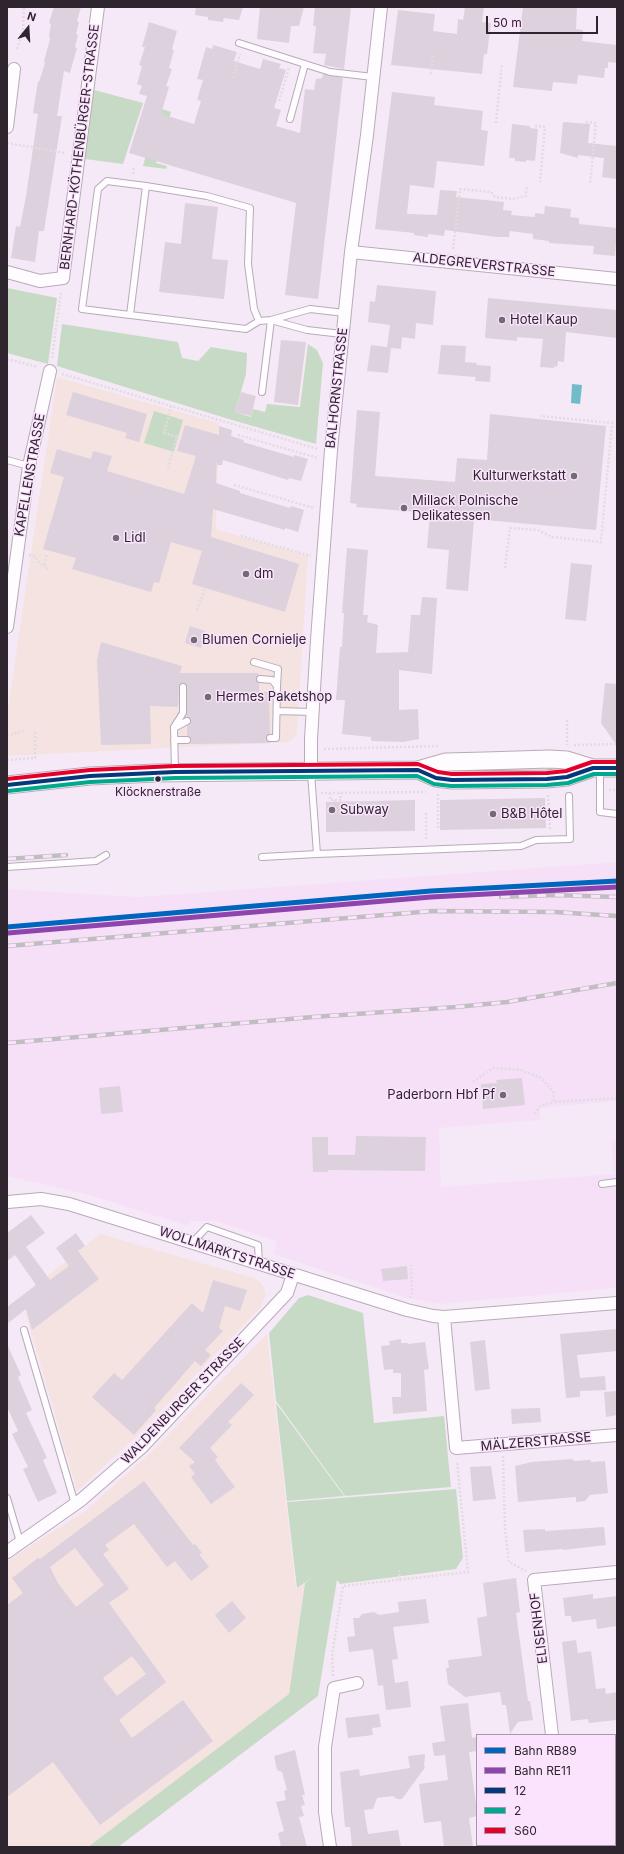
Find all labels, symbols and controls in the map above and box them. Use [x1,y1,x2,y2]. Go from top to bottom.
north arrow [8,8,48,48]
scale bar [488,8,600,34]
text: N [26,9,38,25]
text: 50 m [493,15,522,30]
street label: BERNHARD-KÖTHENBÜRGER-STRASSE [57,23,103,271]
street label: ALDEGREVERSTRASSE [412,250,556,280]
place label: Hotel Kaup [510,312,578,328]
marker: Hotel Kaup [497,315,507,325]
street label: BALHORNSTRASSE [323,327,351,449]
street label: KAPELLENSTRASSE [11,412,49,538]
place label: Kulturwerkstatt [473,468,566,484]
marker: Kulturwerkstatt [569,471,579,481]
place label: Millack Polnische Delikatessen [412,493,518,524]
marker: Millack Polnische Delikatessen [399,503,409,513]
place label: Lidl [124,530,146,546]
marker: Lidl [111,533,121,543]
place label: dm [254,566,273,582]
marker: dm [241,569,251,579]
place label: Blumen Cornielje [202,632,306,648]
marker: Blumen Cornielje [189,635,199,645]
place label: Hermes Paketshop [216,689,332,705]
marker: Hermes Paketshop [203,692,213,702]
marker: Klöcknerstraße [153,774,163,784]
place label: Klöcknerstraße [115,785,201,799]
place label: Subway [340,802,389,818]
marker: Subway [327,805,337,815]
place label: B&B Hôtel [501,806,562,822]
marker: B&B Hôtel [488,809,498,819]
place label: Paderborn Hbf Pf [387,1087,495,1103]
marker: Paderborn Hbf Pf [498,1090,508,1100]
street label: WOLLMARKTSTRASSE [157,1224,297,1282]
street label: WALDENBURGER STRASSE [118,1334,248,1468]
street label: MÄLZERSTRASSE [480,1429,592,1455]
street label: ELISENHOF [527,1591,551,1665]
legend [476,1734,616,1846]
text: Bahn RB89 [514,1743,577,1758]
text: Bahn RE11 [514,1763,571,1778]
text: 12 [514,1783,526,1798]
text: 2 [514,1803,521,1818]
text: S60 [514,1823,537,1838]

